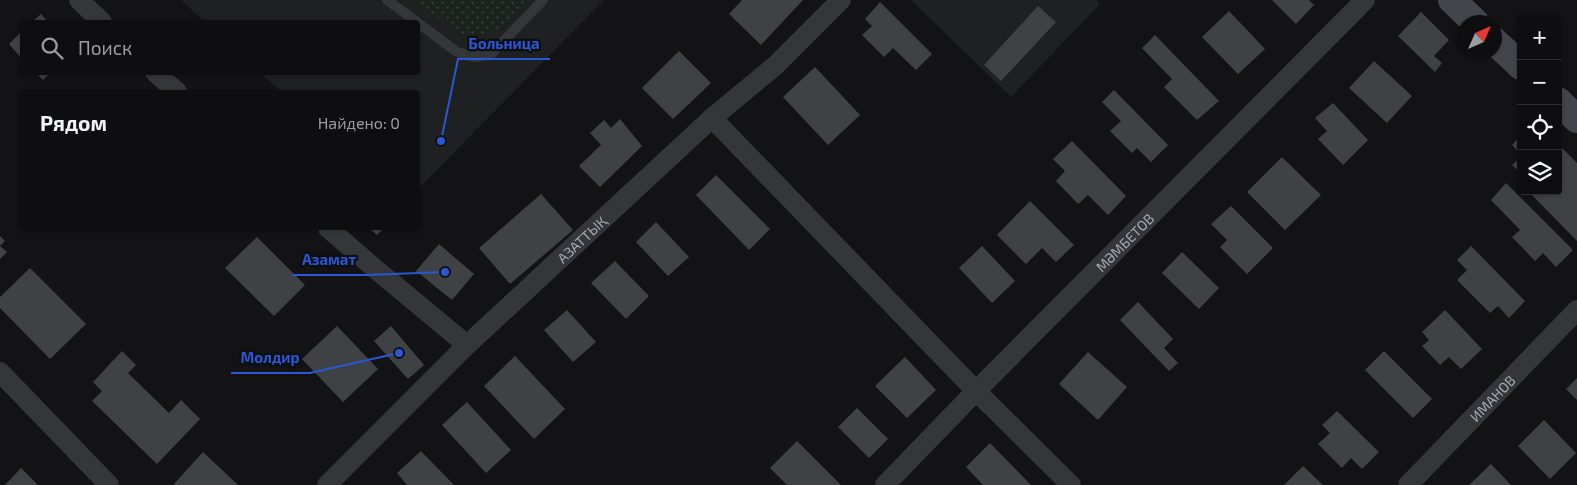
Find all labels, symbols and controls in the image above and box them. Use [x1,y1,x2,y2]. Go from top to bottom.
north arrow [1457,15,1502,60]
map controls [1517,15,1562,195]
button: + [1517,15,1562,60]
search box [20,20,420,75]
callout: Больница [458,29,550,59]
icon: search [38,34,66,62]
text: Больница [468,34,540,52]
text: Поиск [78,36,132,59]
button: − [1517,60,1562,105]
button: locate [1517,105,1562,150]
text: Рядом [40,110,107,135]
text: Найдено: 0 [318,113,400,132]
button: layers [1517,150,1562,195]
street label: МӘМБЕТОВ [1092,209,1157,275]
street label: АЗАТТЫҚ [553,212,610,266]
callout: Азамат [292,245,366,275]
text: Азамат [302,250,356,268]
callout: Молдир [231,343,310,373]
text: Молдир [240,348,300,366]
street label: ИМАНОВ [1466,371,1518,425]

